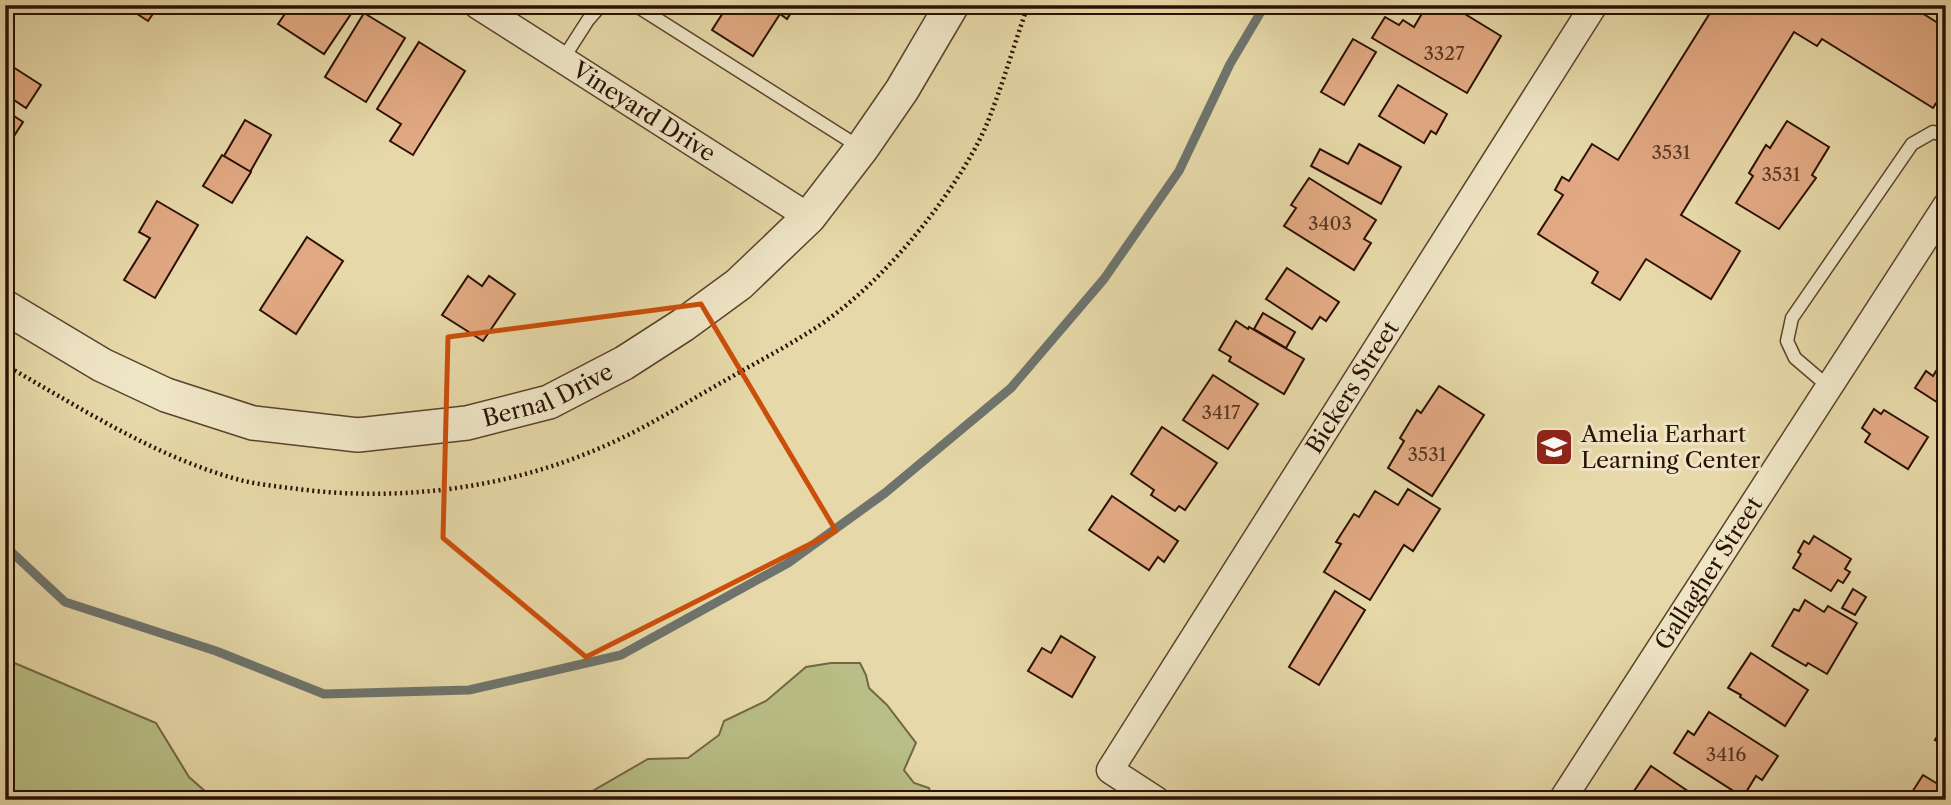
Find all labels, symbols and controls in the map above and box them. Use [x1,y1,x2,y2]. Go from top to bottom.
house number: 3327 [1423,42,1465,65]
street label: Vineyard Drive [566,55,721,168]
house number: 3531 [1651,141,1691,164]
house number: 3531 [1761,163,1801,186]
house number: 3403 [1308,212,1352,235]
street label: Bickers Street [1300,316,1405,459]
street label: Bernal Drive [480,357,617,432]
house number: 3417 [1202,401,1241,424]
place label: Amelia Earhart Learning Center [1580,420,1761,474]
school or university icon: Amelia Earhart Learning Center [1533,426,1575,468]
house number: 3531 [1407,443,1447,466]
street label: Gallagher Street [1649,492,1768,655]
house number: 3416 [1706,743,1746,766]

